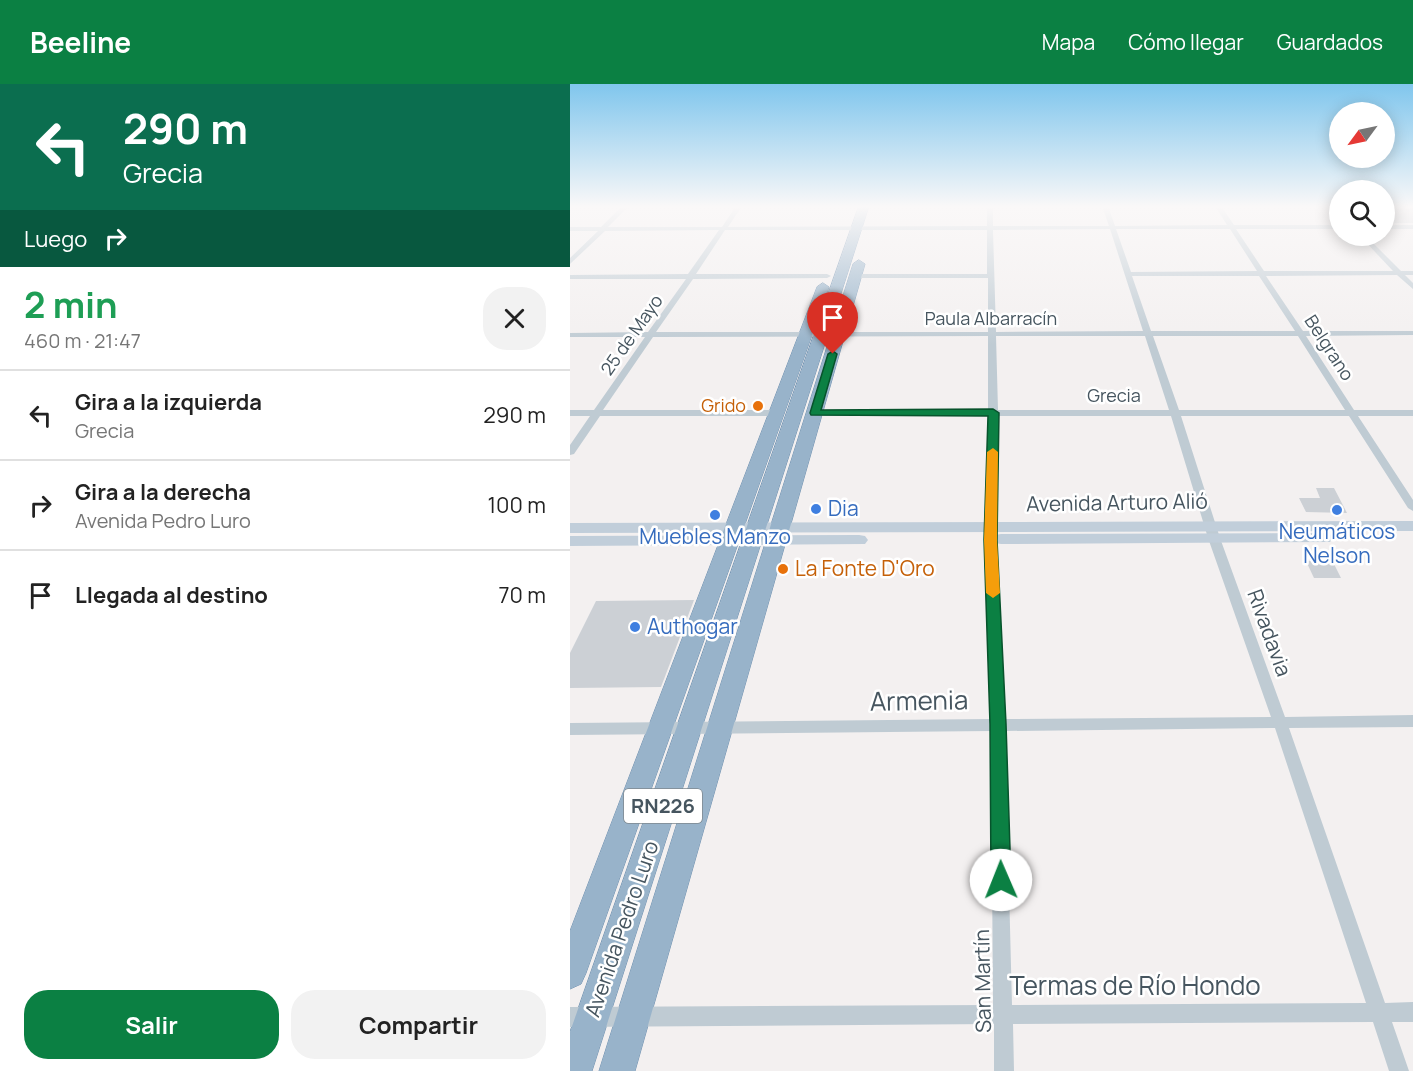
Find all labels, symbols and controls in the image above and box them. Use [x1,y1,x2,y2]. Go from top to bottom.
text: Beeline [30,23,131,61]
text: Mapa [1042,28,1095,56]
text: Cómo llegar [1128,28,1244,56]
text: Guardados [1277,28,1383,56]
text: 290 m [123,99,248,157]
north arrow [1329,102,1395,168]
map controls [1329,102,1395,246]
icon: left [24,108,102,186]
text: Grecia [123,154,203,191]
button: search [1329,180,1395,246]
icon: right [99,222,132,255]
text: Luego [24,224,87,254]
text: 2 min [24,280,118,329]
button: close [483,287,546,350]
street label: 25 de Mayo [595,289,668,380]
pin [807,292,858,354]
icon: arrive [816,301,849,334]
street label: Paula Albarracín [925,306,1057,330]
street label: Belgrano [1300,310,1360,385]
text: 460 m · 21:47 [24,327,141,354]
street label: Grecia [1087,383,1141,407]
text: Gira a la izquierda [75,387,262,417]
place label: Grido [701,393,746,417]
icon: left [24,399,57,432]
marker: Grido [751,399,765,413]
text: 290 m [483,400,546,430]
text: Grecia [75,417,134,444]
text: Gira a la derecha [75,477,251,507]
street label: Avenida Arturo Alió [1026,486,1208,518]
icon: right [24,489,57,522]
text: 100 m [488,490,546,520]
place label: Dia [828,494,859,522]
marker: Dia [809,502,823,516]
marker: Neumáticos Nelson [1330,503,1344,517]
text: Avenida Pedro Luro [75,507,251,534]
marker: Muebles Manzo [708,508,722,522]
place label: Neumáticos Nelson [1279,517,1395,569]
place label: Muebles Manzo [639,522,791,550]
place label: La Fonte D'Oro [795,554,935,582]
marker: La Fonte D'Oro [776,562,790,576]
icon: arrive [24,579,57,612]
text: Llegada al destino [75,580,268,610]
text: 70 m [498,580,546,610]
street label: Rivadavia [1241,585,1299,680]
place label: Authogar [647,612,738,640]
marker: Authogar [628,620,642,634]
street label: Armenia [869,681,969,719]
road number: RN226 [624,789,702,823]
street label: Avenida Pedro Luro [578,837,664,1021]
position arrow [969,848,1033,912]
street label: San Martín [967,929,997,1033]
street label: Termas de Río Hondo [1009,967,1261,1003]
button: Salir [24,990,279,1059]
button: Compartir [291,990,546,1059]

